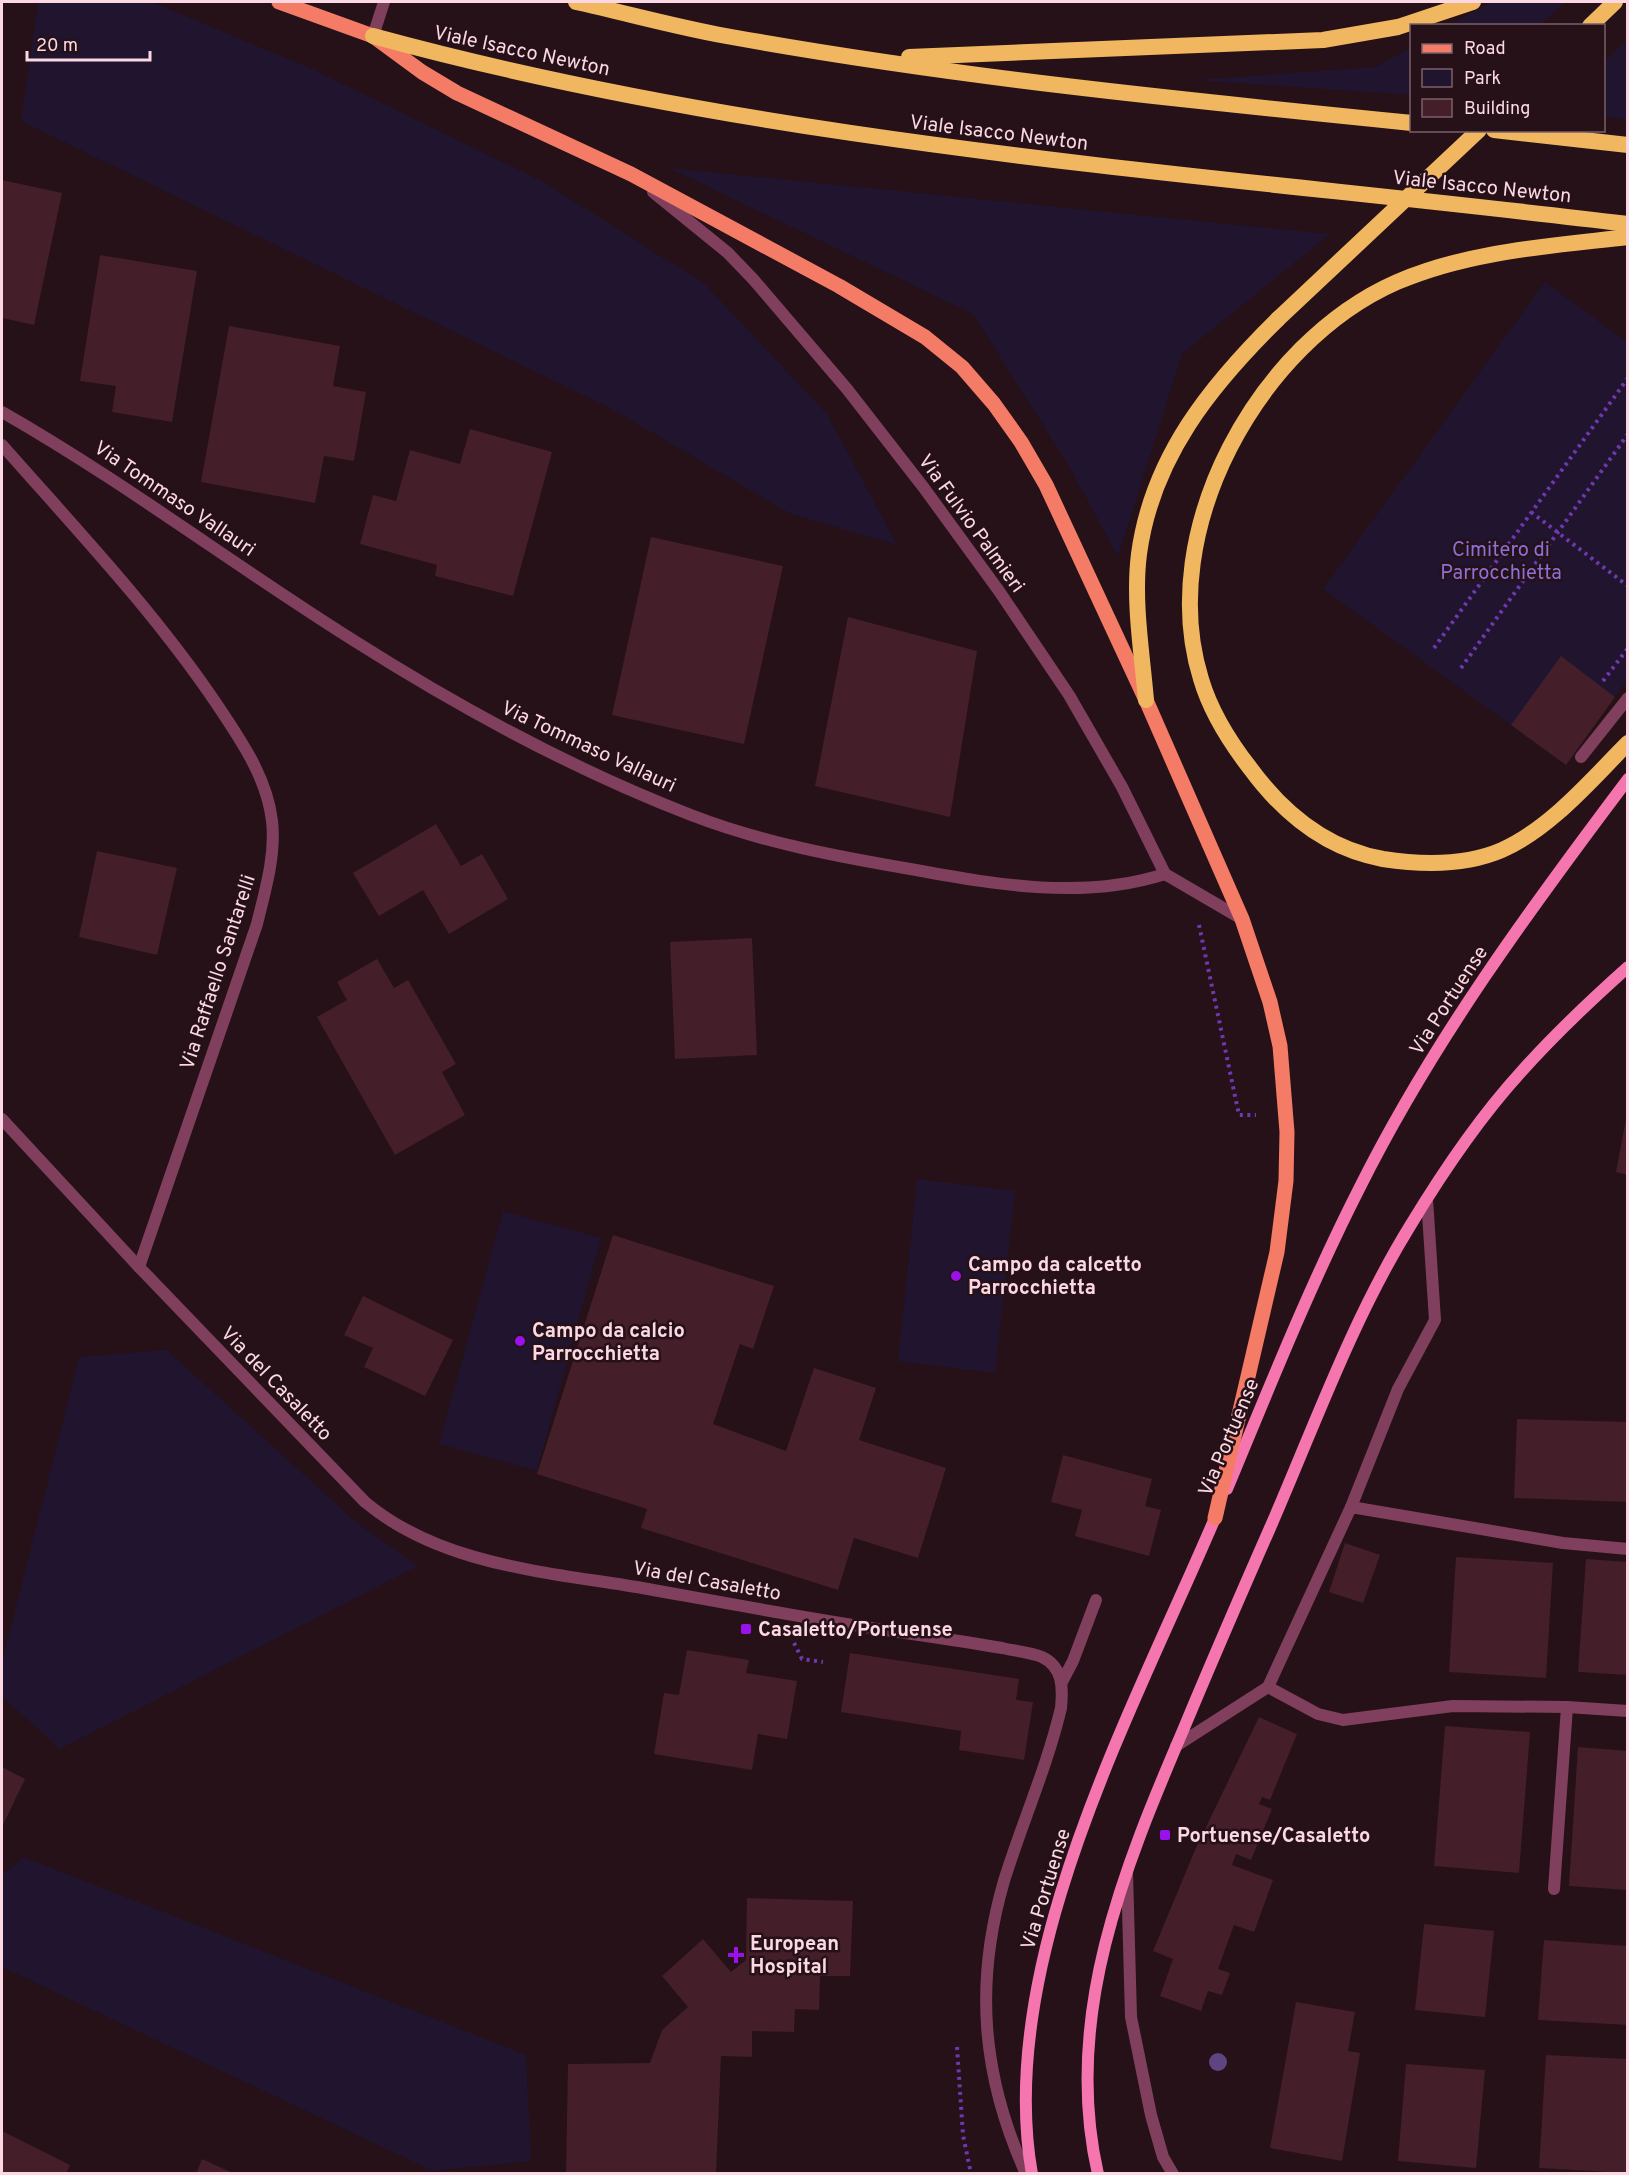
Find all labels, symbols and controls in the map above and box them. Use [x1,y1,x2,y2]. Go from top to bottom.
street label: Viale Isacco Newton [431,21,612,83]
scale bar [27,24,150,62]
legend [1410,24,1605,132]
text: 20 m [36,35,78,58]
text: Road [1464,38,1506,61]
text: Park [1464,68,1501,91]
text: Building [1464,98,1530,121]
street label: Viale Isacco Newton [908,110,1090,158]
street label: Viale Isacco Newton [1391,166,1573,210]
street label: Via Tommaso Vallauri [88,436,260,563]
street label: Via Fulvio Palmieri [911,450,1029,599]
park label: Cimitero di Parrocchietta [1440,538,1562,587]
street label: Via Tommaso Vallauri [497,696,680,800]
street label: Via Raffaello Santarelli [175,872,263,1074]
street label: Via Portuense [1405,941,1495,1061]
place label: Campo da calcetto Parrocchietta [968,1253,1142,1302]
marker: Campo da calcetto Parrocchietta [949,1269,963,1283]
place label: Campo da calcio Parrocchietta [532,1319,685,1368]
street label: Via del Casaletto [214,1321,337,1447]
marker: Campo da calcio Parrocchietta [513,1334,527,1348]
street label: Via Portuense [1193,1375,1266,1501]
street label: Via del Casaletto [631,1556,783,1608]
place label: Casaletto/Portuense [758,1618,953,1644]
marker: Casaletto/Portuense [739,1622,753,1636]
place label: Portuense/Casaletto [1177,1824,1370,1850]
street label: Via Portuense [1016,1826,1078,1953]
marker: Portuense/Casaletto [1158,1828,1172,1842]
place label: European Hospital [750,1932,839,1981]
marker: European Hospital [727,1946,745,1964]

